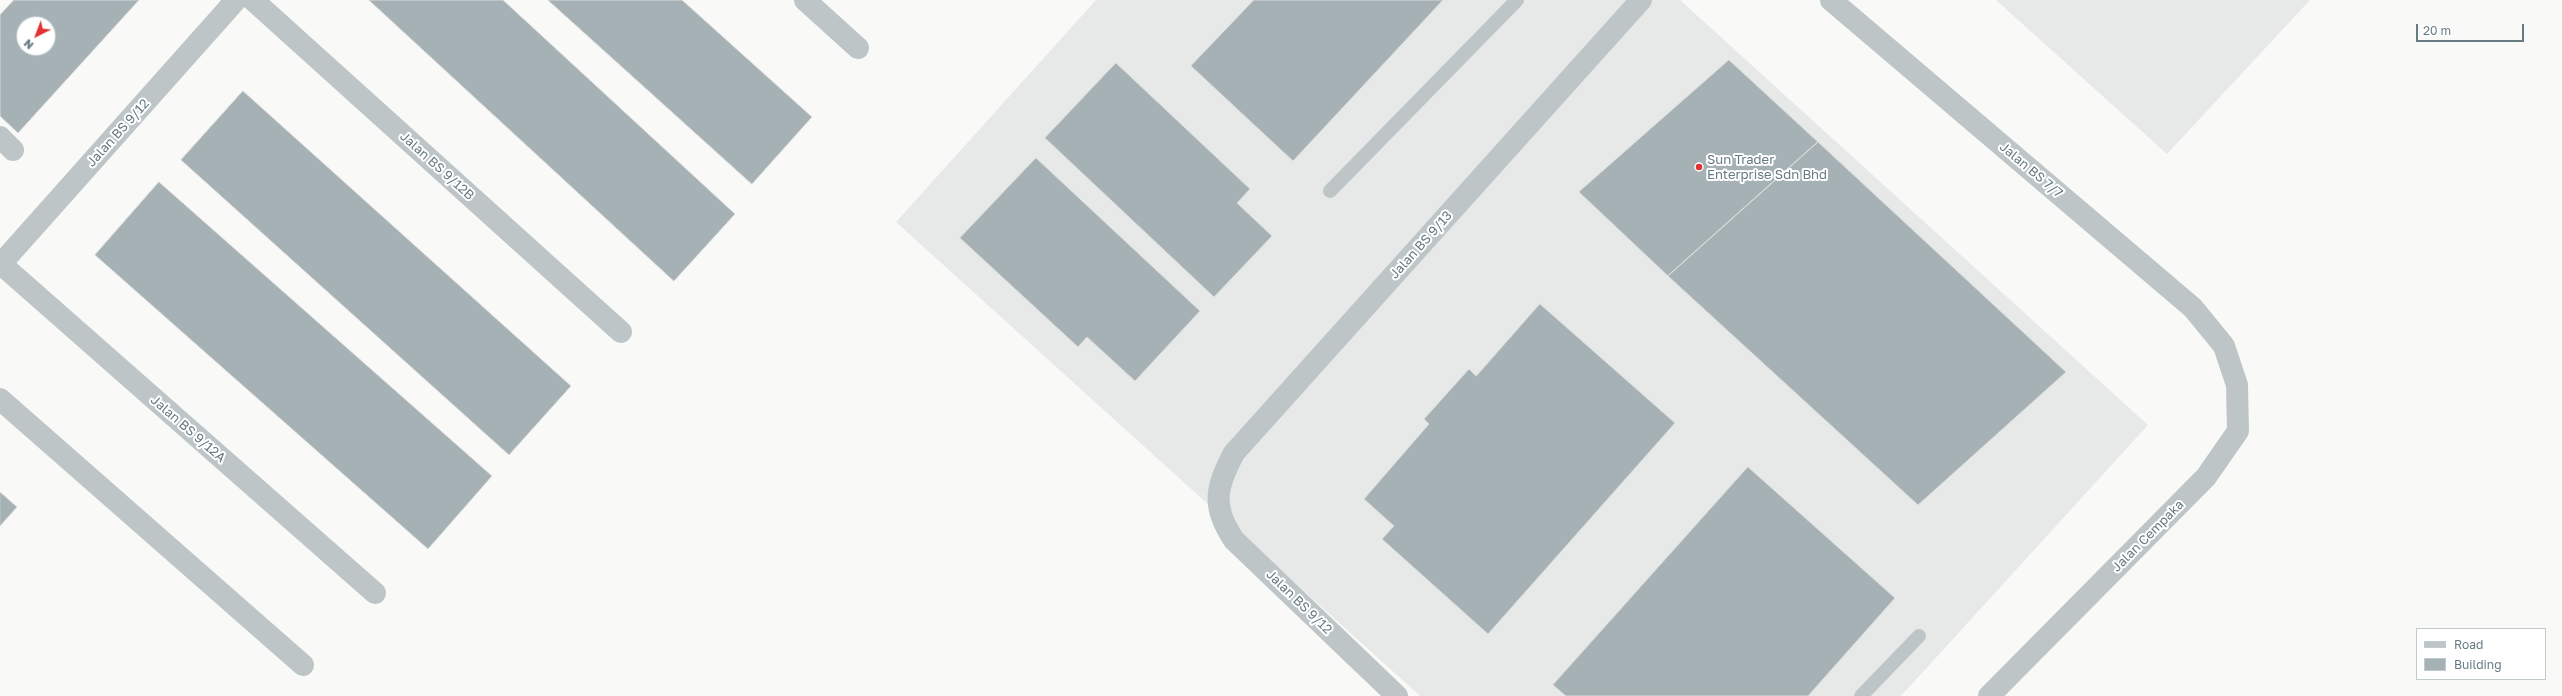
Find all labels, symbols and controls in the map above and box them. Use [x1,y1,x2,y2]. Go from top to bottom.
north arrow [16,16,56,56]
scale bar [2418,16,2526,42]
text: 20 m [2423,23,2451,38]
text: N [21,37,36,52]
street label: Jalan BS 9/12 [84,96,152,170]
street label: Jalan BS 9/12B [397,129,477,203]
street label: Jalan BS 7/7 [1996,139,2066,201]
place label: Sun Trader Enterprise Sdn Bhd [1707,152,1827,183]
marker: Sun Trader Enterprise Sdn Bhd [1694,162,1704,172]
street label: Jalan BS 9/13 [1387,208,1455,282]
street label: Jalan BS 9/12A [147,392,229,466]
street label: Jalan Cempaka [2109,497,2187,575]
street label: Jalan BS 9/12 [1263,567,1335,637]
legend [2416,628,2546,680]
text: Road [2454,637,2483,652]
text: Building [2454,657,2502,672]

